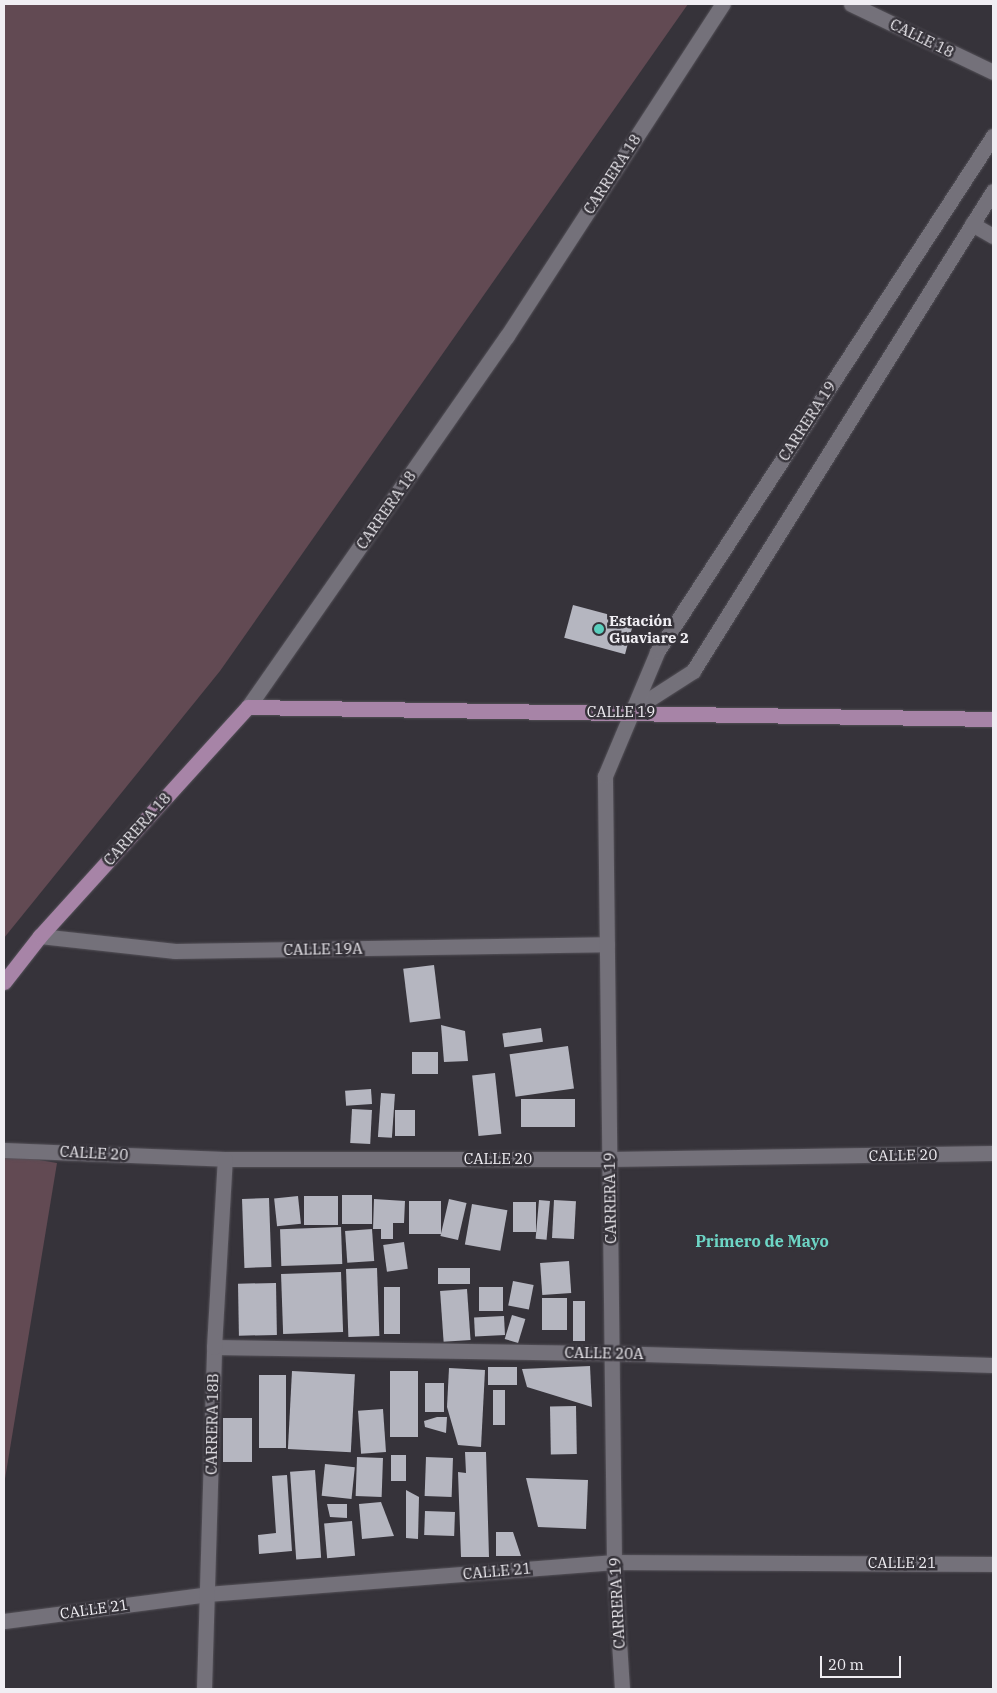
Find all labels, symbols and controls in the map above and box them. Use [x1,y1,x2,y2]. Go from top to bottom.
street label: CALLE 18 [887,15,957,61]
street label: CARRERA 18 [580,131,644,217]
street label: CARRERA 19 [775,378,839,464]
street label: CARRERA 18 [352,467,420,553]
place label: Estación Guaviare 2 [609,611,689,646]
marker: Estación Guaviare 2 [593,623,605,635]
street label: CALLE 19 [587,703,655,721]
street label: CARRERA 18 [100,789,174,869]
street label: CALLE 19A [283,939,363,959]
street label: CALLE 20 [59,1142,129,1164]
street label: CALLE 20 [868,1145,938,1165]
street label: CALLE 20 [464,1150,532,1168]
street label: CARRERA 19 [600,1152,620,1244]
district label: Primero de Mayo [695,1231,829,1251]
street label: CALLE 20A [564,1343,644,1363]
street label: CARRERA 18B [202,1373,222,1475]
street label: CALLE 21 [868,1554,936,1572]
street label: CARRERA 19 [606,1557,628,1649]
street label: CALLE 21 [462,1559,532,1583]
street label: CALLE 21 [59,1595,129,1623]
scale bar [822,1646,903,1678]
text: 20 m [828,1655,864,1674]

